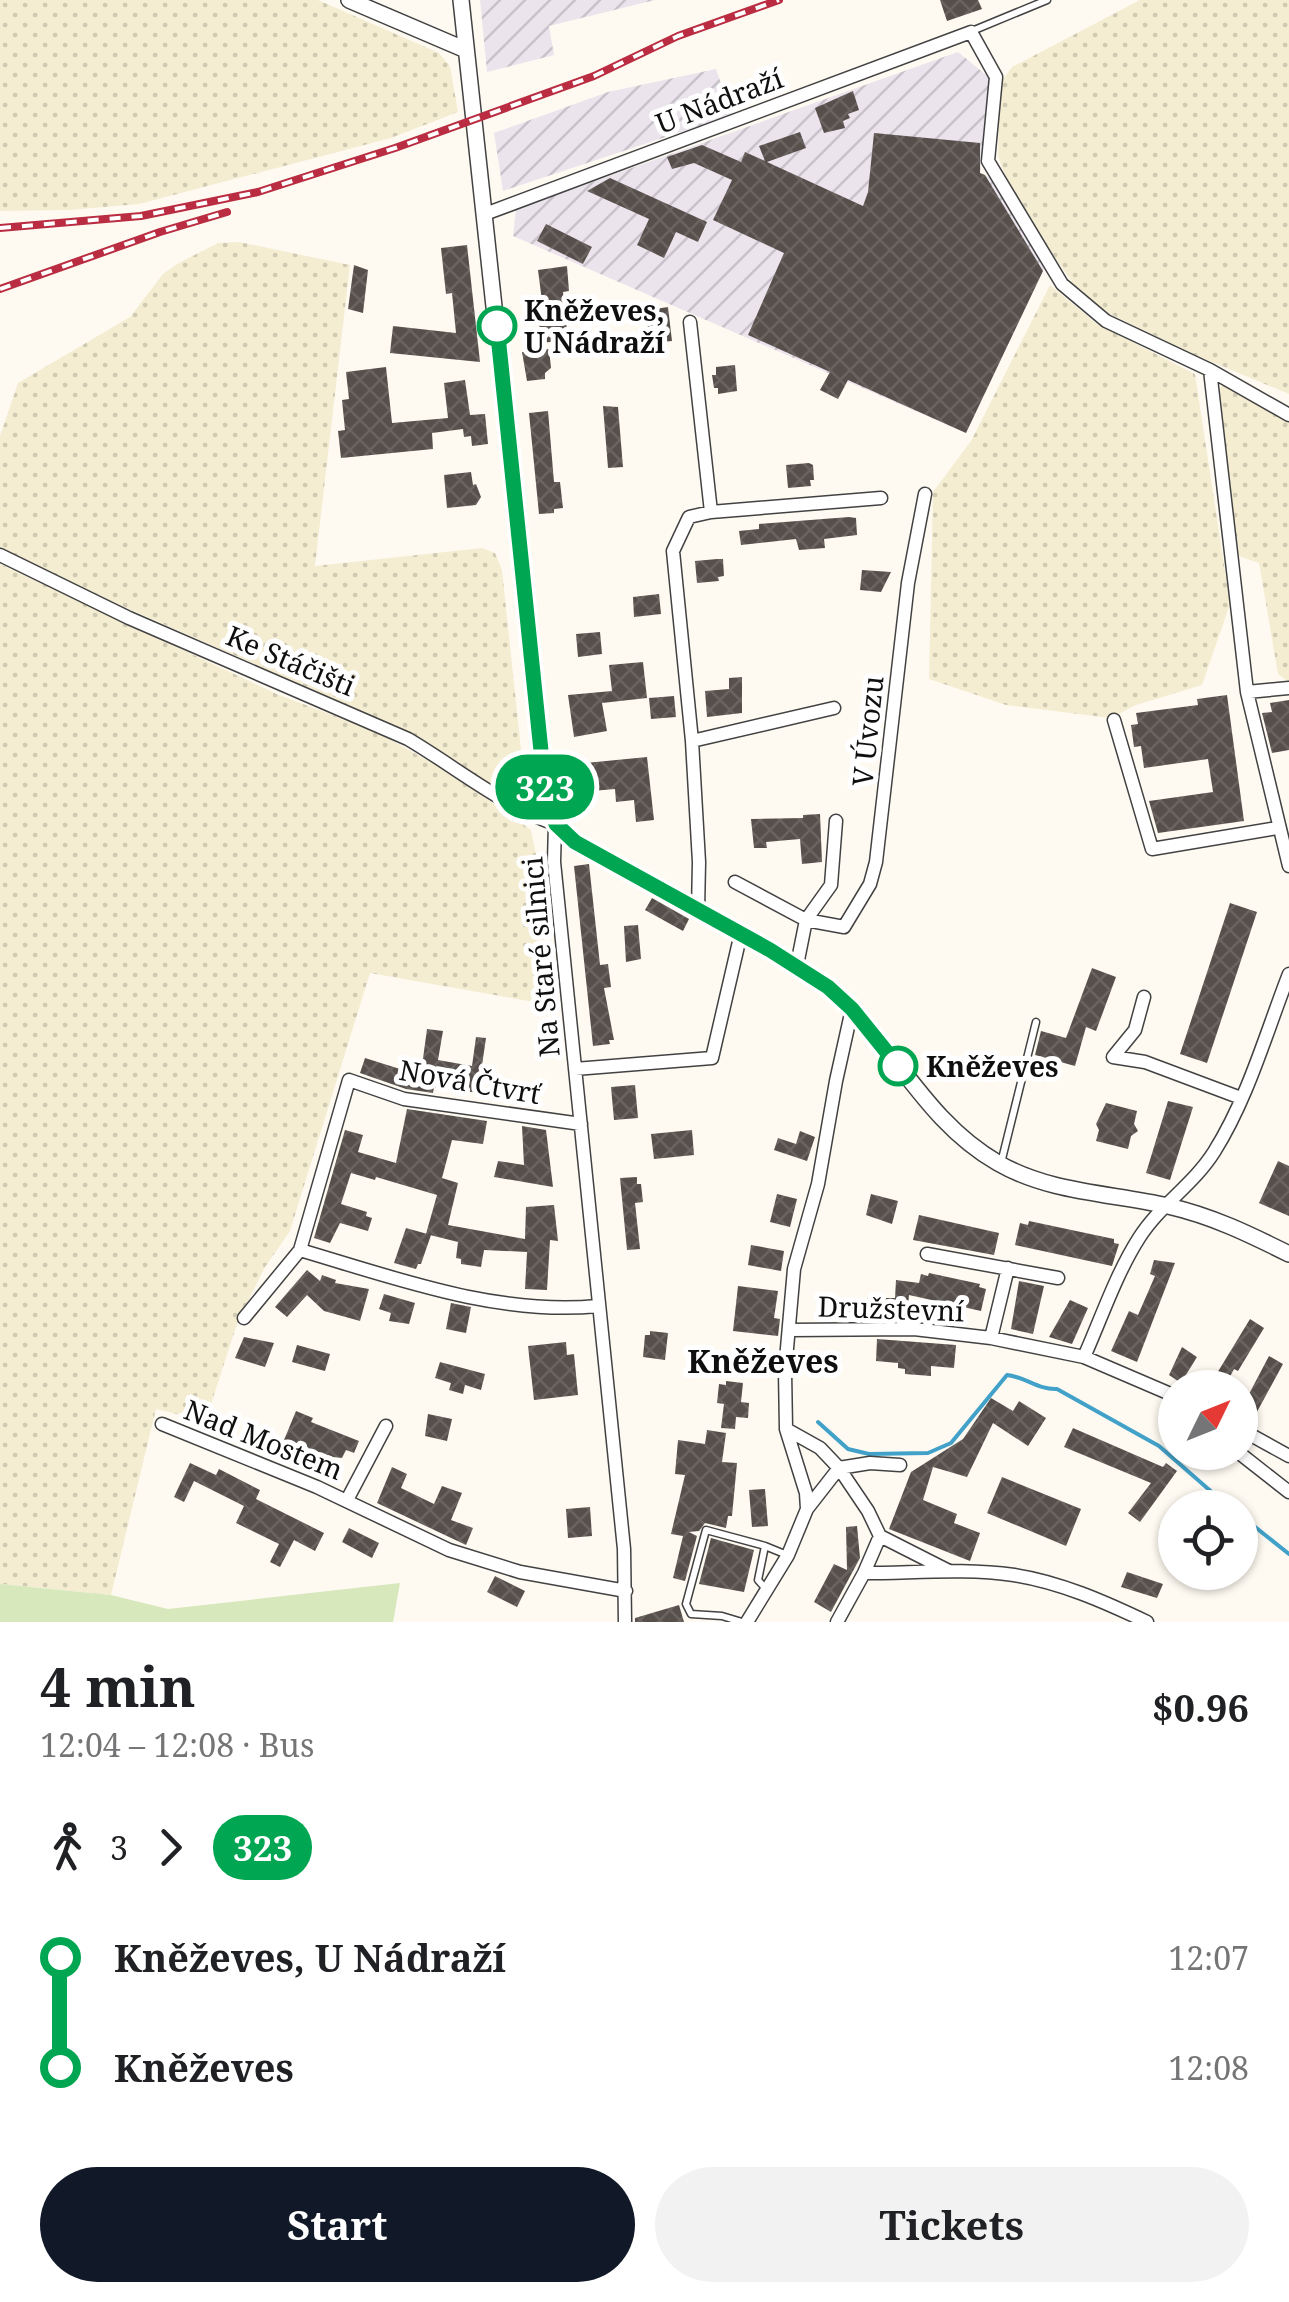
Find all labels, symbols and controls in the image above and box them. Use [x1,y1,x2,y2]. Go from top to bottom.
street label: U Nádraží [650,58,788,142]
place label: Kněževes, U Nádraží [524,291,665,361]
marker: Kněževes, U Nádraží [478,307,516,345]
street label: Ke Stáčišti [221,616,361,704]
street label: V Úvozu [842,674,892,788]
line badge: 323 [488,754,602,820]
text: 323 [515,764,575,811]
street label: Na Staré silnici [512,855,568,1059]
marker: Kněževes [879,1047,917,1085]
place label: Kněževes [926,1047,1059,1085]
street label: Nová Čtvrť [396,1050,545,1112]
street label: Družstevní [817,1286,965,1330]
district label: Kněževes [687,1339,839,1382]
north arrow [1158,1370,1258,1470]
map controls [1158,1370,1258,1590]
street label: Nad Mostem [179,1390,349,1488]
button: locate [1158,1490,1258,1590]
text: 4 min [40,1648,196,1723]
text: $0.96 [1152,1681,1249,1733]
text: 12:04 – 12:08 · Bus [40,1723,314,1766]
icon: walk [40,1820,95,1875]
icon: forward [143,1820,198,1875]
text: 323 [233,1824,292,1871]
text: 3 [110,1826,128,1869]
text: Kněževes, U Nádraží [114,1931,506,1983]
text: 12:07 [1168,1936,1249,1979]
text: Kněževes [114,2041,294,2093]
text: 12:08 [1168,2046,1249,2089]
button: Start [40,2167,635,2282]
button: Tickets [655,2167,1249,2282]

